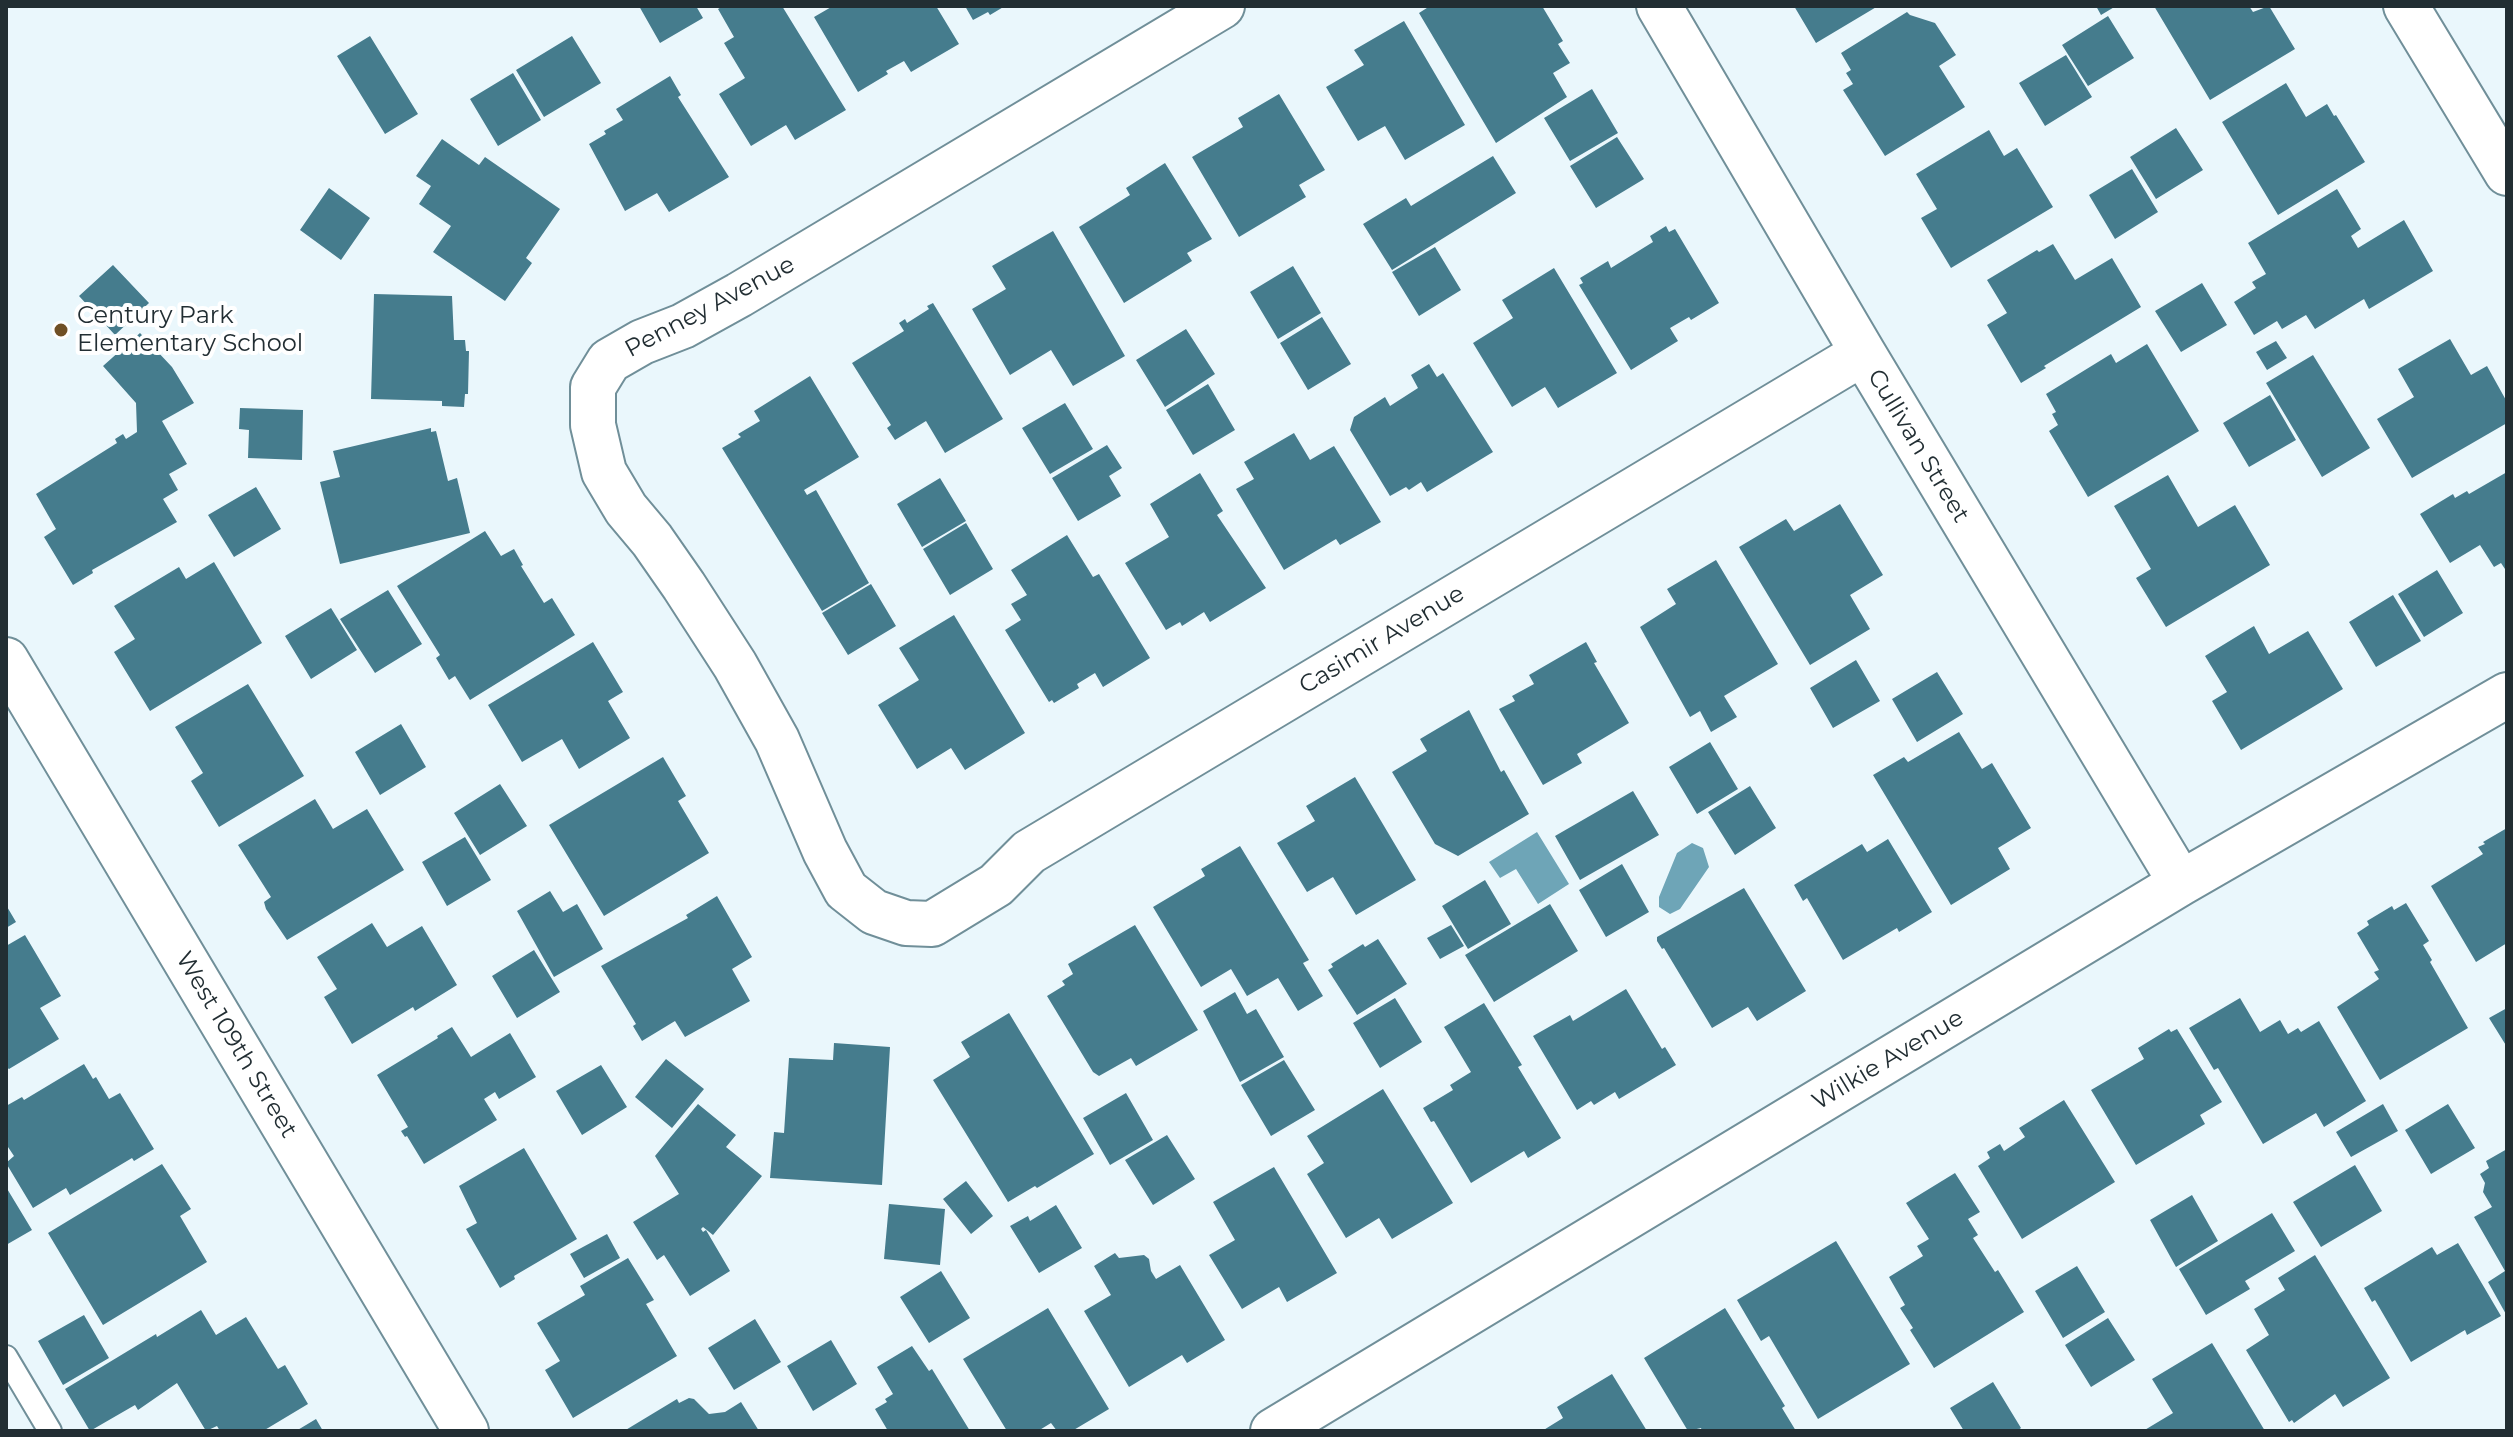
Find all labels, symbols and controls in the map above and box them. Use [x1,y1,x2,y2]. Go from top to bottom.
street label: Penney Avenue [620,250,800,364]
place label: Century Park Elementary School [77,302,303,358]
marker: Century Park Elementary School [52,321,70,339]
street label: Cullivan Street [1861,364,1975,528]
street label: Casimir Avenue [1294,579,1470,701]
street label: West 109th Street [169,947,303,1143]
street label: Wilkie Avenue [1807,1004,1969,1116]

